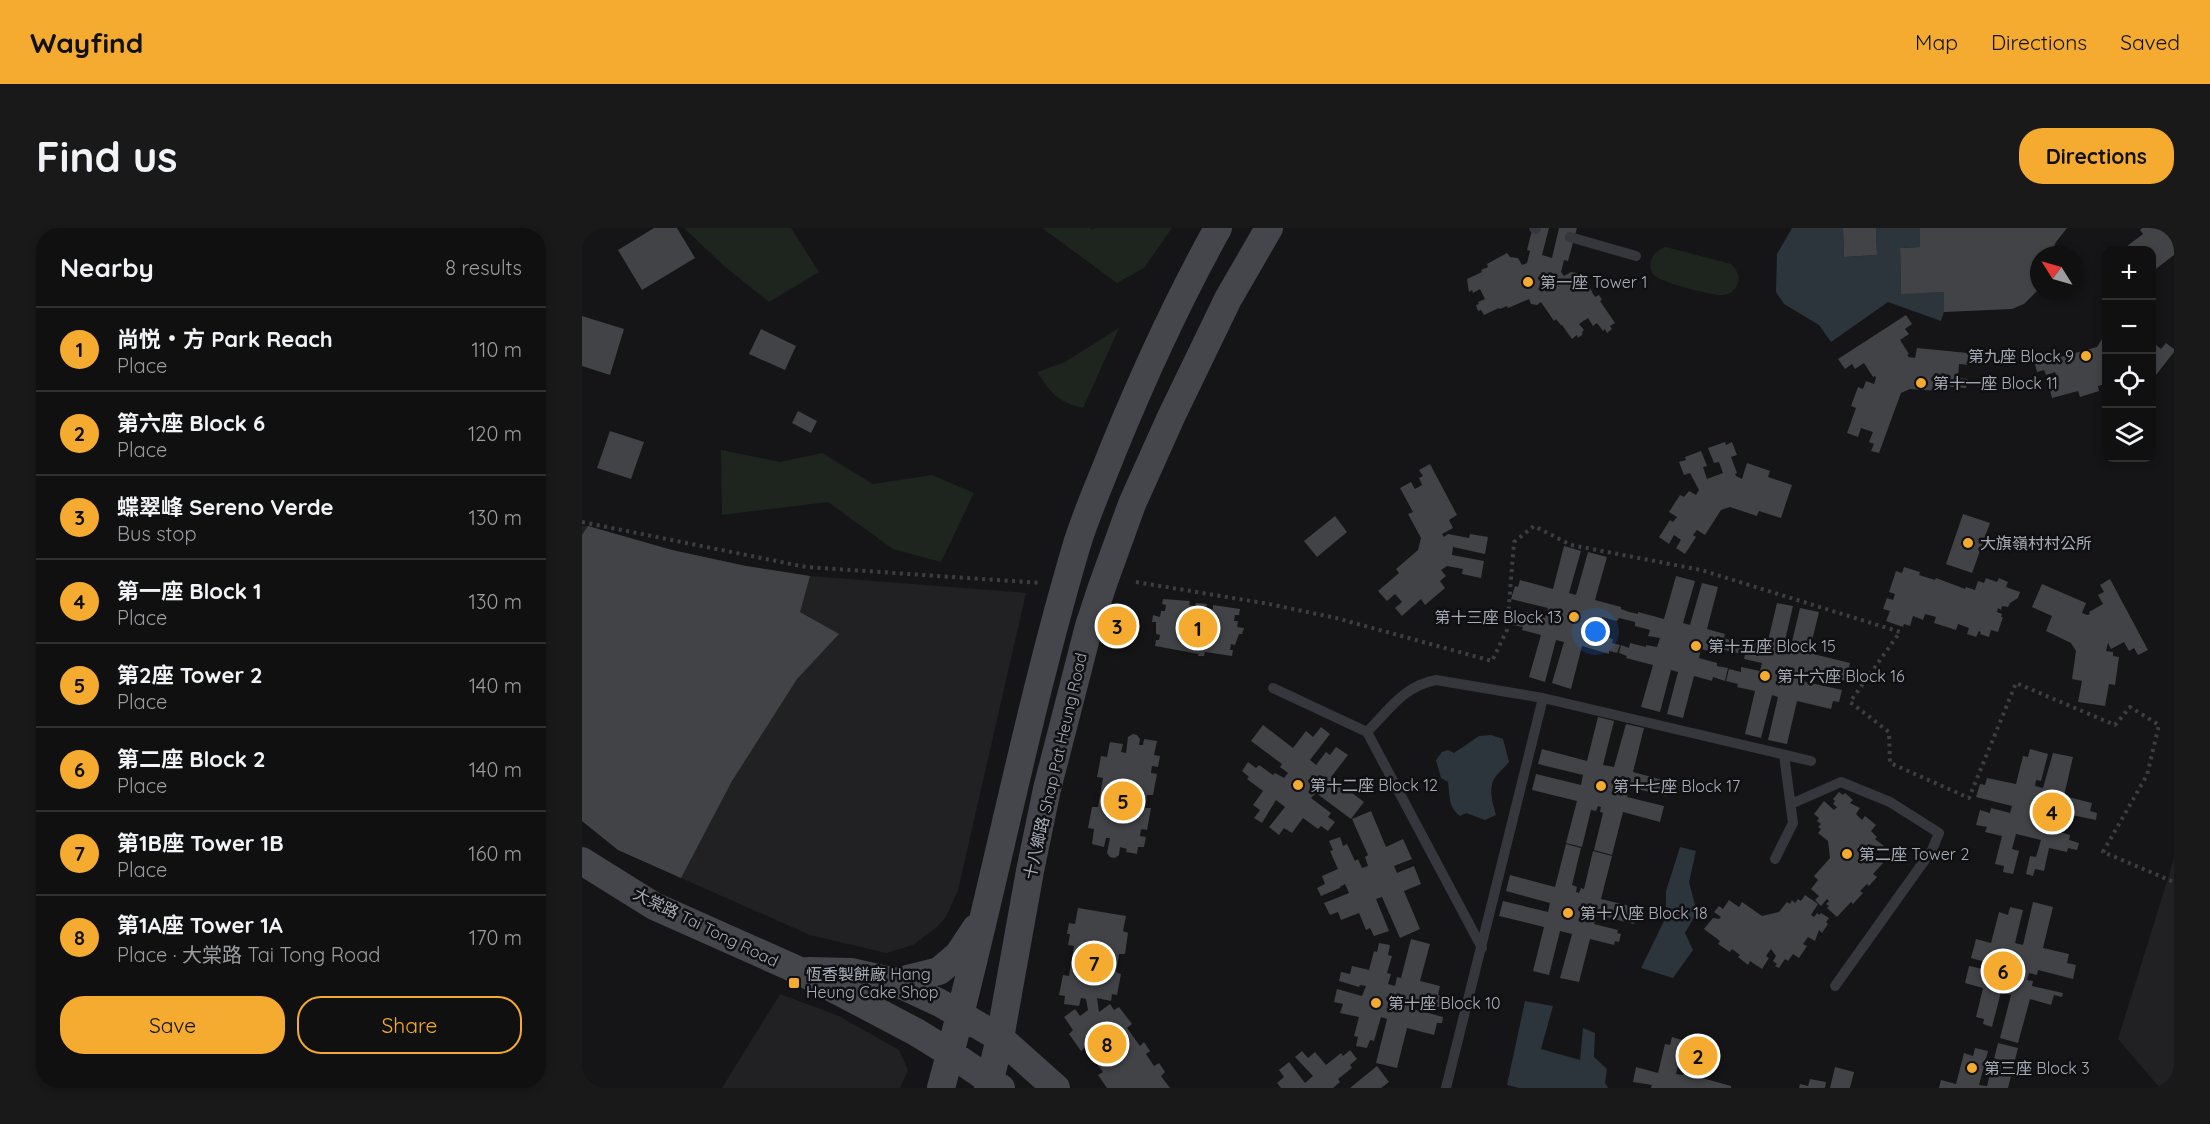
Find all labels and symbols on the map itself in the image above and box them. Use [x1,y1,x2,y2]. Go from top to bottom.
north arrow [2030,246,2084,300]
place label: 第一座 Tower 1 [1540,272,1647,292]
marker: 第一座 Tower 1 [1521,275,1535,289]
place label: 第九座 Block 9 [1968,346,2074,366]
marker: 第九座 Block 9 [2079,349,2093,363]
place label: 第十一座 Block 11 [1933,373,2058,393]
marker: 第十一座 Block 11 [1914,376,1928,390]
place label: 大旗嶺村村公所 [1980,533,2092,553]
marker: 大旗嶺村村公所 [1961,536,1975,550]
pin: 3 [1098,604,1136,648]
pin: 1 [1178,606,1218,650]
place label: 第十三座 Block 13 [1435,607,1562,627]
marker: 第十三座 Block 13 [1567,610,1581,624]
your location [1581,617,1610,646]
place label: 第十五座 Block 15 [1708,636,1836,656]
marker: 第十五座 Block 15 [1689,639,1703,653]
street label: 十八鄉路 Shap Pat Heung Road [1019,651,1091,881]
place label: 第十六座 Block 16 [1777,666,1905,686]
marker: 第十六座 Block 16 [1758,669,1772,683]
place label: 第十二座 Block 12 [1310,775,1438,795]
place label: 第十七座 Block 17 [1613,776,1740,796]
pin: 5 [1104,778,1142,824]
marker: 第十二座 Block 12 [1291,778,1305,792]
marker: 第十七座 Block 17 [1594,779,1608,793]
pin: 4 [2032,790,2072,834]
place label: 第二座 Tower 2 [1859,844,1969,864]
marker: 第二座 Tower 2 [1840,847,1854,861]
street label: 大棠路 Tai Tong Road [630,883,782,971]
place label: 第十八座 Block 18 [1580,903,1708,923]
marker: 第十八座 Block 18 [1561,906,1575,920]
pin: 7 [1074,940,1114,986]
pin: 6 [1984,948,2022,994]
place label: 恆香製餅廠 Hang Heung Cake Shop [806,964,938,1002]
marker: 恆香製餅廠 Hang Heung Cake Shop [787,976,801,990]
place label: 第十座 Block 10 [1388,993,1501,1013]
marker: 第十座 Block 10 [1369,996,1383,1010]
pin: 8 [1088,1022,1126,1066]
pin: 2 [1678,1034,1718,1078]
place label: 第三座 Block 3 [1984,1058,2090,1078]
marker: 第三座 Block 3 [1965,1061,1979,1075]

